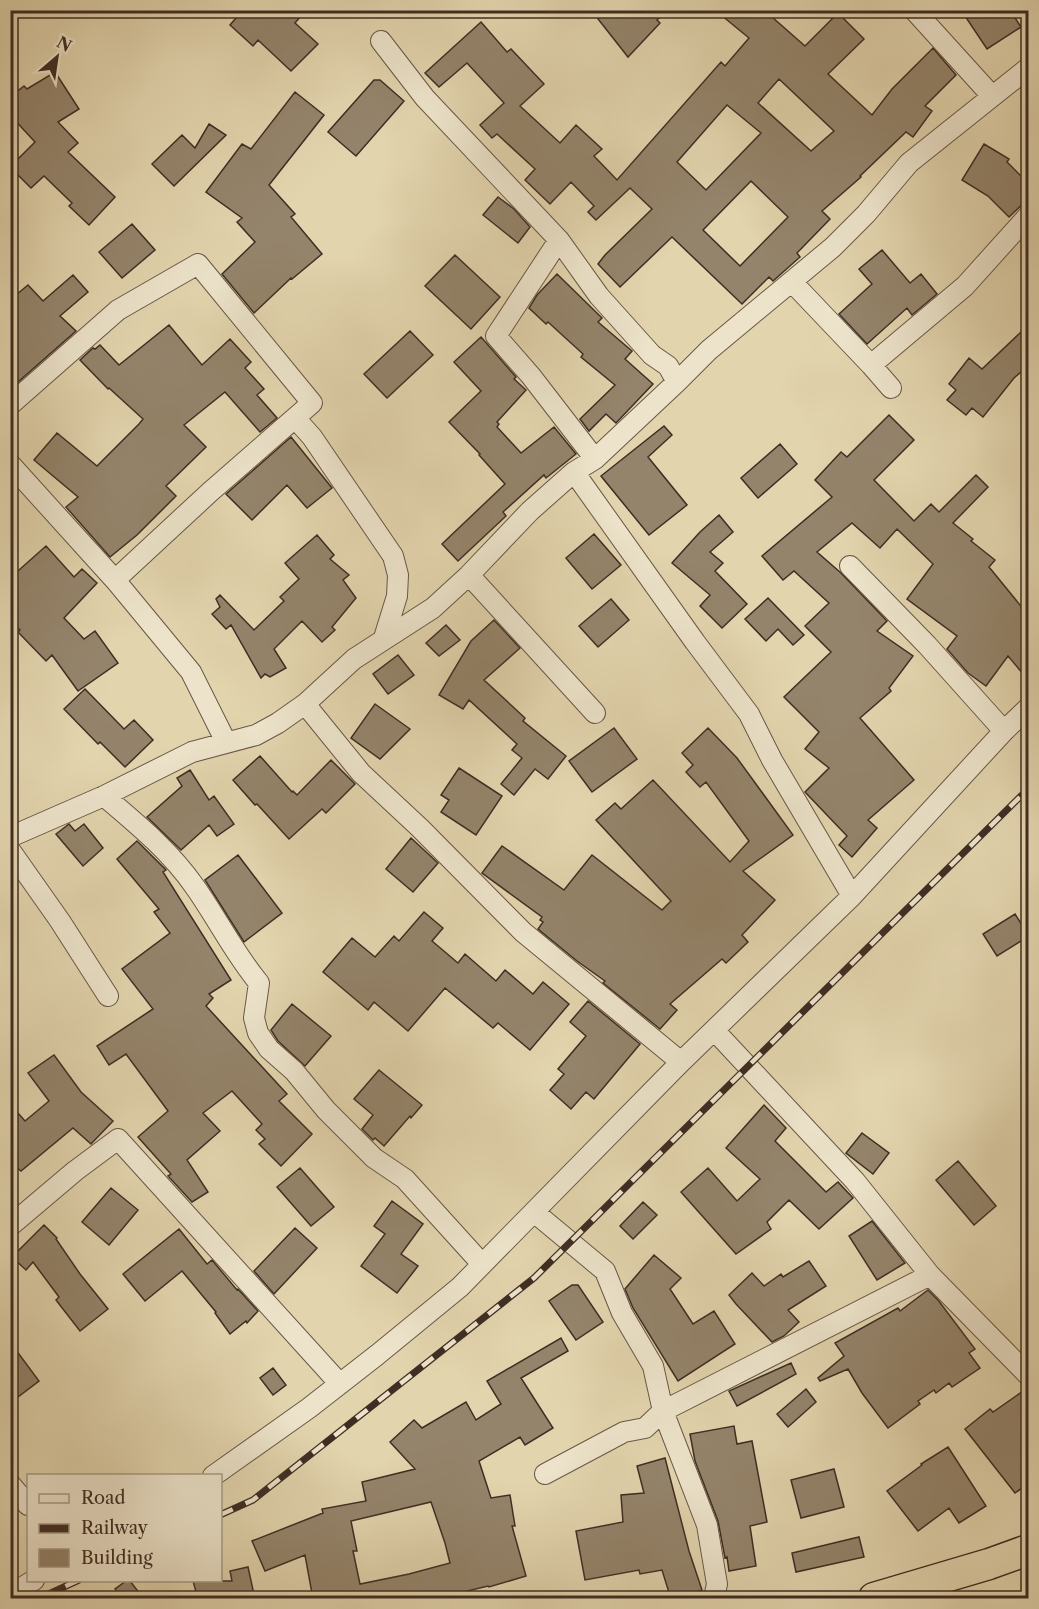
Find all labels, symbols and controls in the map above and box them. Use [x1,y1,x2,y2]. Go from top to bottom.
north arrow [27,27,87,87]
text: N [53,32,75,56]
legend [27,1474,222,1582]
text: Road [81,1487,126,1509]
text: Railway [81,1517,149,1539]
text: Building [81,1547,153,1569]

